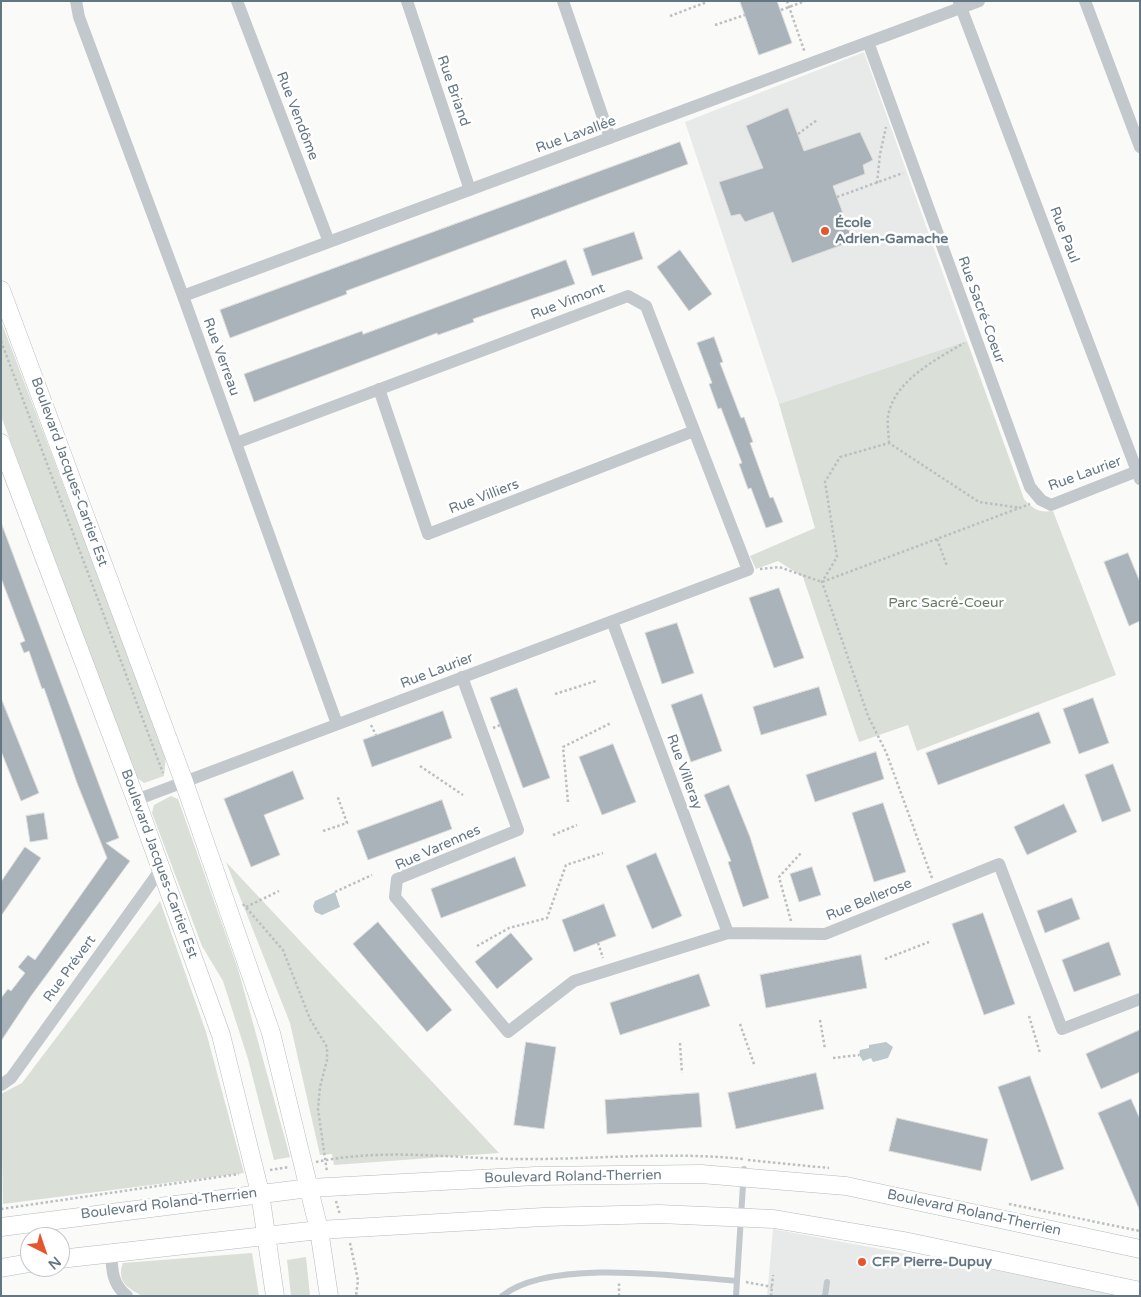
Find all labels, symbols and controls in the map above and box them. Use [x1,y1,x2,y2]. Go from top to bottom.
street label: Rue Briand [433,53,473,129]
street label: Rue Vendôme [272,69,322,163]
street label: Rue Lavallée [534,113,618,157]
street label: Rue Paul [1046,204,1082,266]
place label: École Adrien-Gamache [835,215,948,248]
marker: École Adrien-Gamache [819,225,831,237]
street label: Rue Sacré-Coeur [954,254,1008,366]
street label: Rue Vimont [528,280,608,324]
street label: Rue Verreau [199,316,243,398]
street label: Boulevard Jacques-Cartier Est [27,375,111,569]
street label: Rue Laurier [1046,453,1124,495]
street label: Rue Villiers [447,476,521,518]
park label: Parc Sacré-Coeur [888,595,1004,611]
street label: Rue Laurier [398,649,476,693]
street label: Rue Villeray [663,732,705,812]
street label: Boulevard Jacques-Cartier Est [117,767,201,961]
street label: Rue Varennes [393,822,483,874]
street label: Rue Bellerose [824,875,914,925]
street label: Rue Prévert [40,932,100,1006]
street label: Boulevard Roland-Therrien [484,1167,662,1187]
street label: Boulevard Roland-Therrien [80,1185,258,1223]
street label: Boulevard Roland-Therrien [885,1186,1063,1240]
north arrow [20,1227,70,1277]
text: N [45,1253,64,1273]
place label: CFP Pierre-Dupuy [872,1254,992,1270]
marker: CFP Pierre-Dupuy [856,1256,868,1268]

